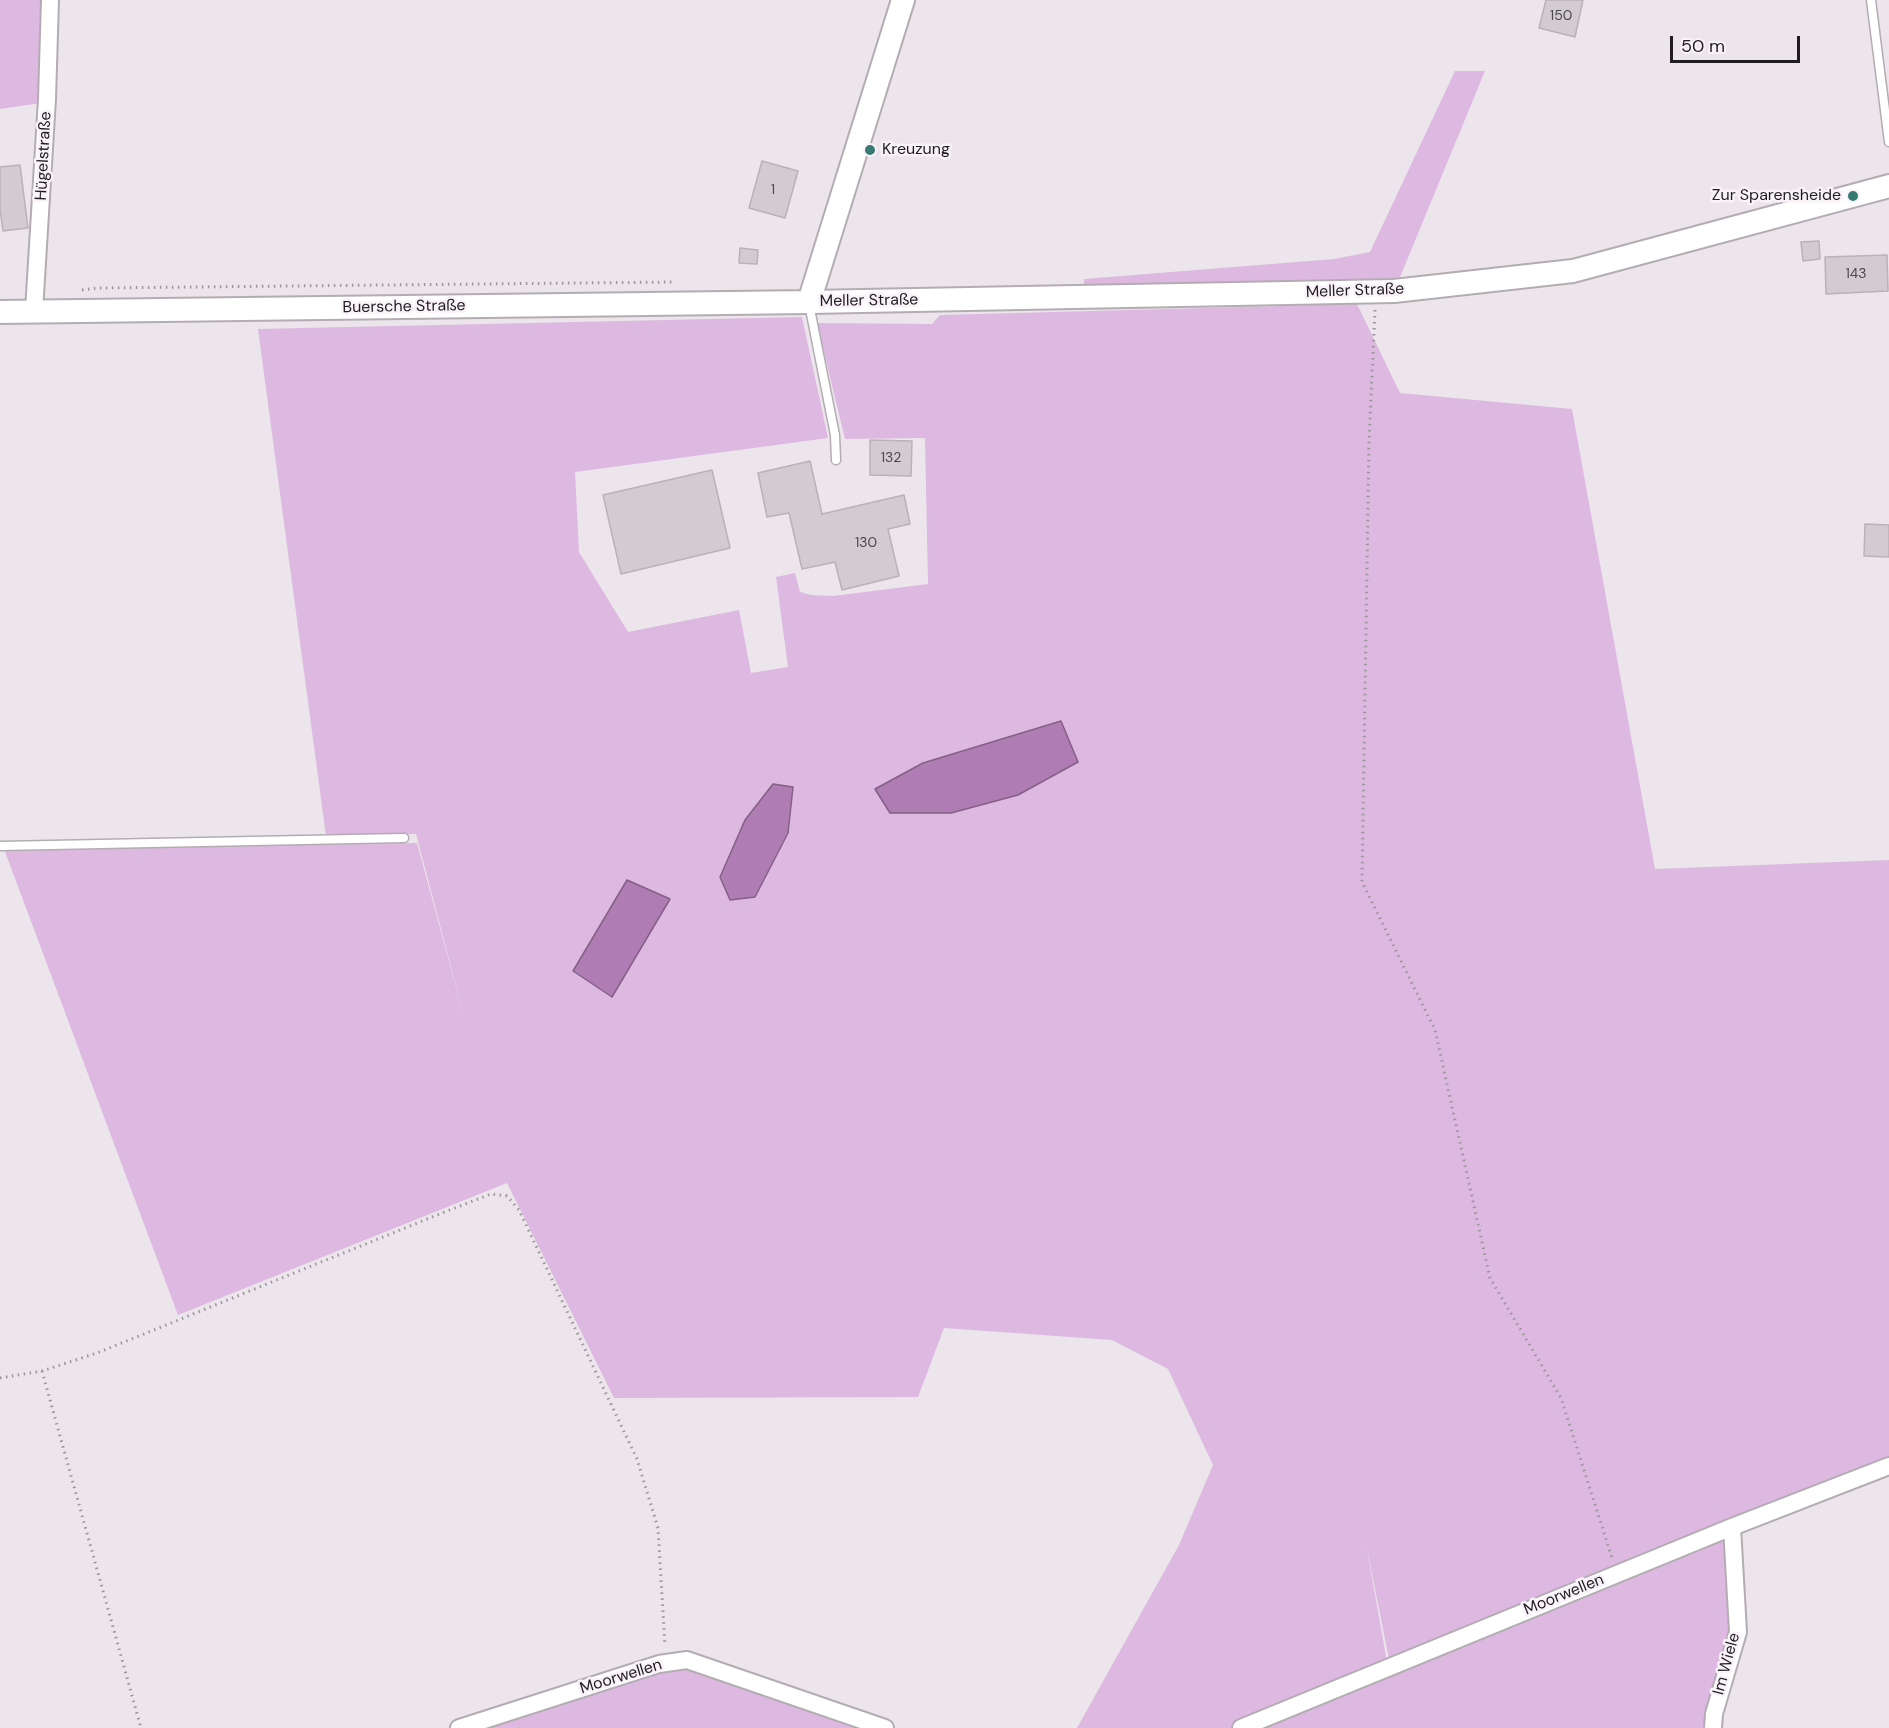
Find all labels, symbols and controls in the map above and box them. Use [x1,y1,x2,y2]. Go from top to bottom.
house number: 150 [1550,8,1572,24]
scale bar [1673,24,1804,62]
text: 50 m [1681,34,1725,58]
street label: Hügelstraße [32,111,56,201]
place label: Kreuzung [882,140,950,160]
marker: Kreuzung [863,143,877,157]
house number: 1 [771,182,775,198]
place label: Zur Sparensheide [1712,186,1841,206]
marker: Zur Sparensheide [1846,189,1860,203]
house number: 143 [1845,266,1867,282]
street label: Meller Straße [1305,280,1405,302]
street label: Meller Straße [820,291,918,311]
street label: Buersche Straße [342,296,466,318]
house number: 132 [881,450,901,466]
house number: 130 [855,535,877,551]
street label: Moorwellen [1521,1570,1607,1620]
street label: Im Wiele [1710,1631,1744,1697]
street label: Moorwellen [578,1655,664,1699]

